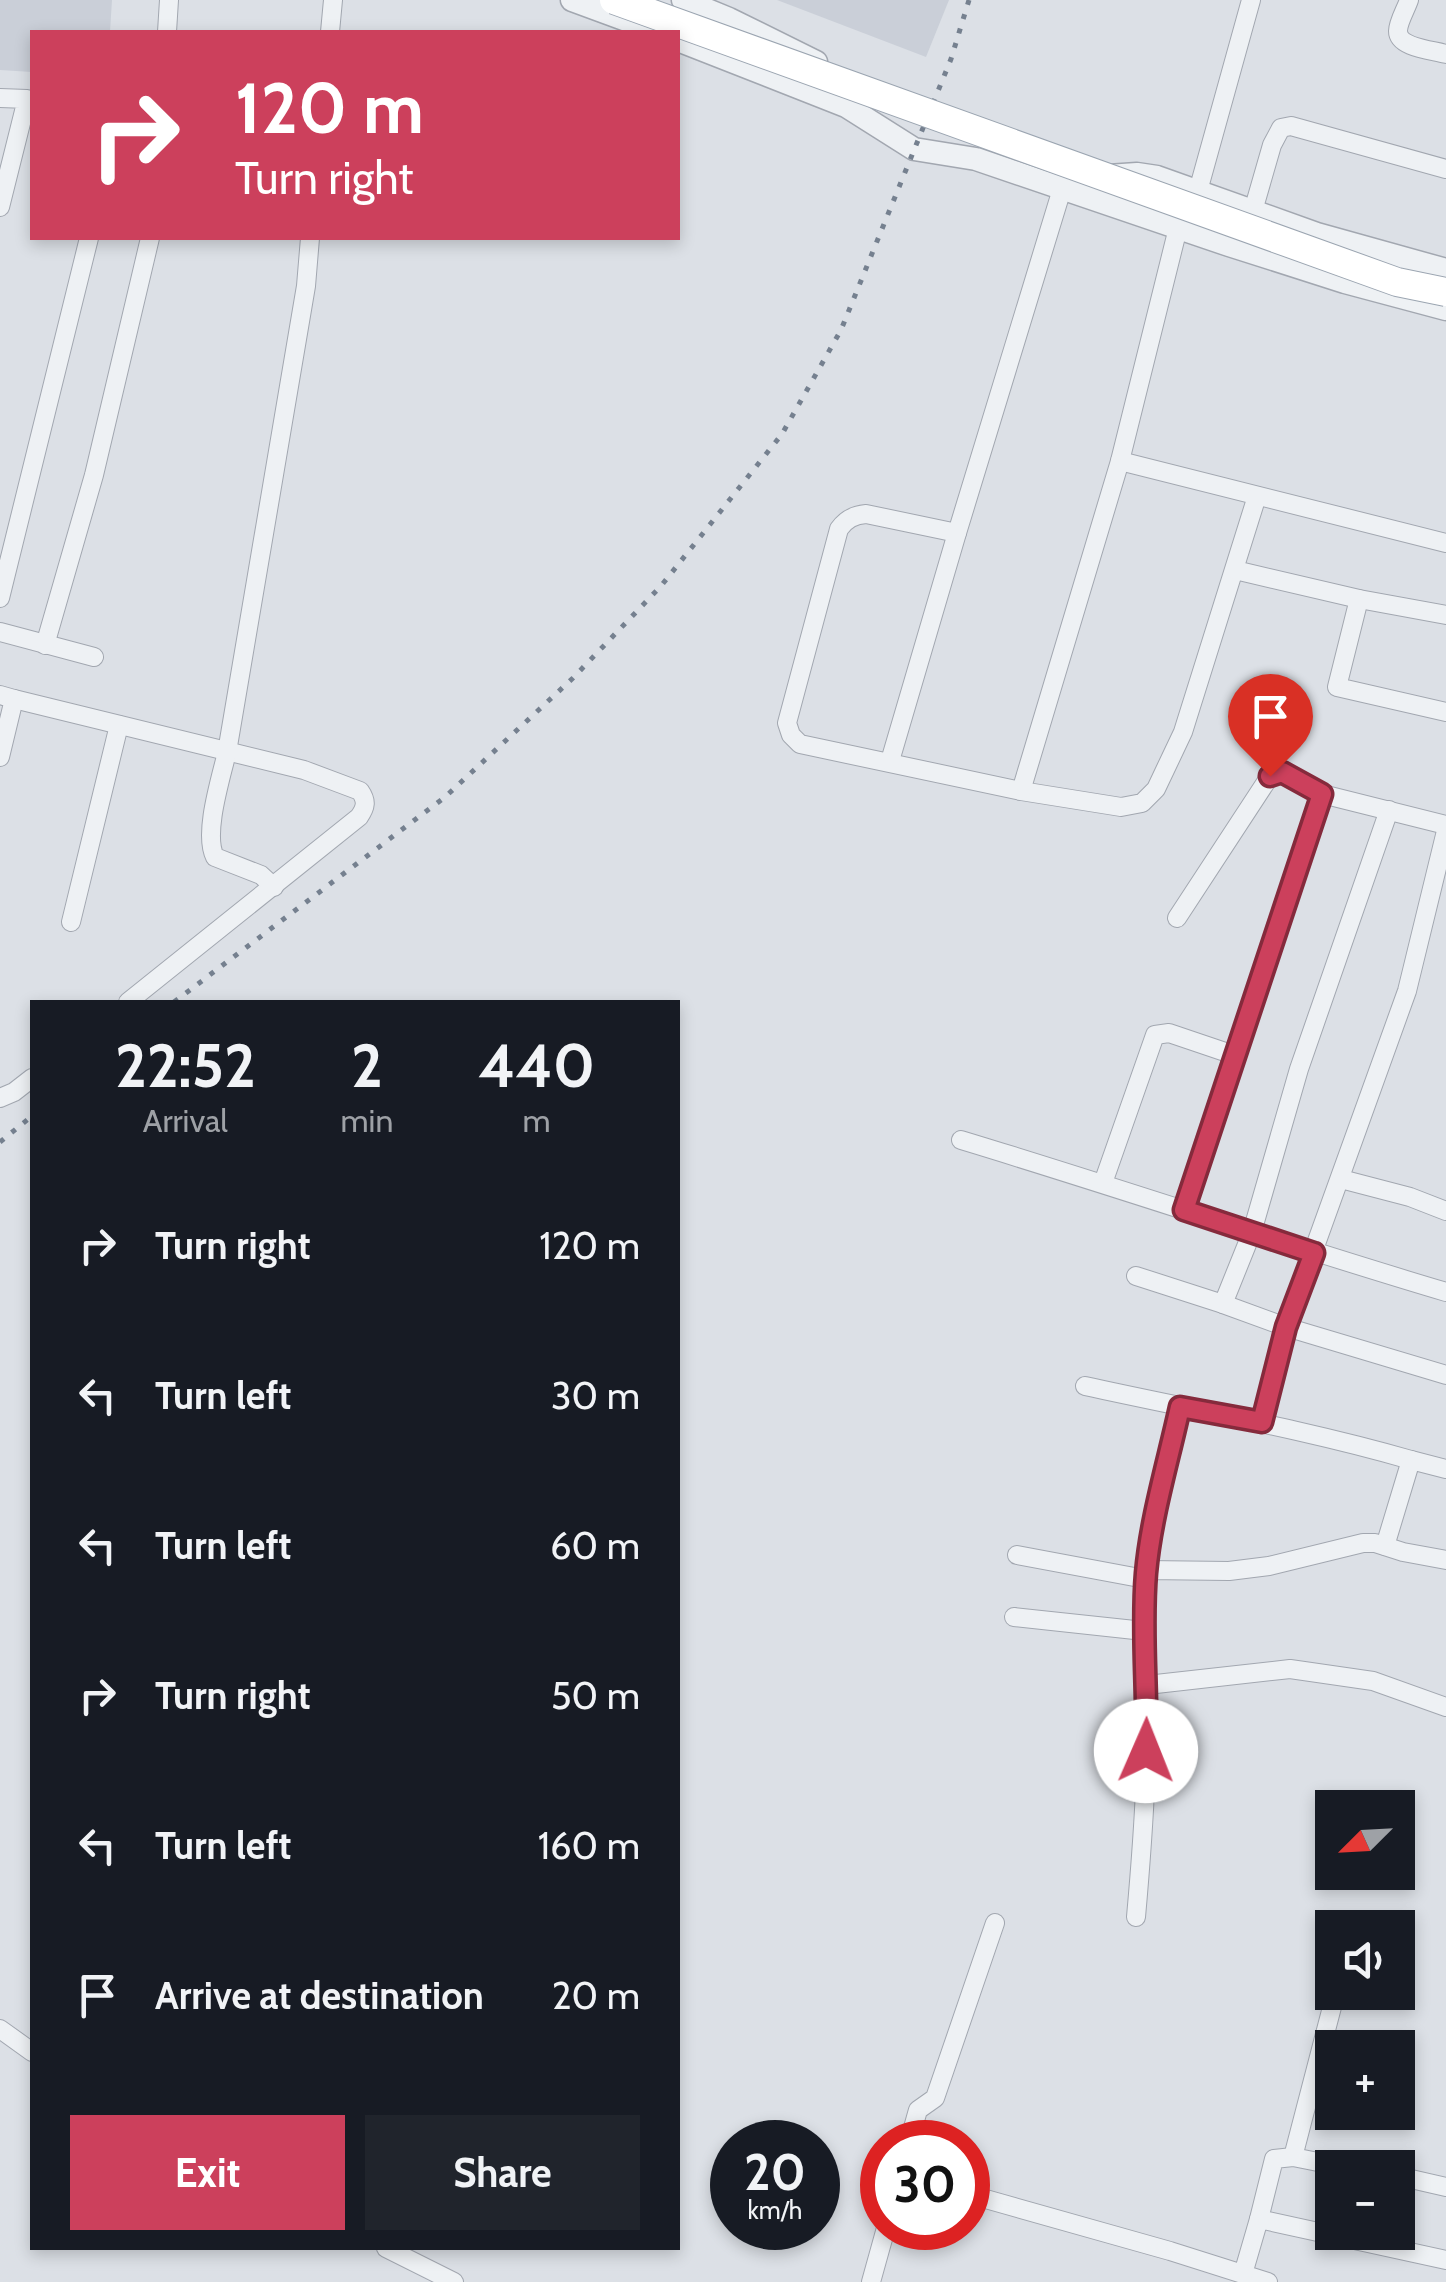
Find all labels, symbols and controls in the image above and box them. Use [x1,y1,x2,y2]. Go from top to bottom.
text: 120 m [235,65,424,151]
icon: right [70,70,200,200]
text: Turn right [235,151,414,205]
pin [1228,674,1313,777]
icon: arrive [1243,689,1298,744]
text: 22:52 [115,1029,256,1102]
text: 2 [351,1029,383,1102]
text: 440 [478,1029,595,1102]
text: Arrival [143,1101,228,1140]
text: min [341,1101,393,1140]
text: m [523,1101,551,1140]
icon: right [70,1218,125,1273]
text: Turn right [155,1222,311,1269]
text: 120 m [539,1222,640,1269]
icon: left [70,1368,125,1423]
text: Turn left [155,1372,291,1419]
text: 30 m [551,1372,640,1419]
icon: left [70,1518,125,1573]
text: Turn left [155,1522,291,1569]
text: 60 m [550,1522,640,1569]
icon: right [70,1668,125,1723]
text: Turn right [155,1672,311,1719]
text: 50 m [551,1672,640,1719]
position arrow [1094,1699,1198,1803]
north arrow [1315,1790,1415,1890]
map controls [1315,1790,1415,2250]
icon: left [70,1818,125,1873]
text: Turn left [155,1822,291,1869]
text: 160 m [538,1822,640,1869]
button: sound [1315,1910,1415,2010]
icon: arrive [70,1968,125,2023]
text: Arrive at destination [155,1972,484,2019]
text: 20 m [552,1972,640,2019]
button: + [1315,2030,1415,2130]
button: Exit [70,2115,345,2230]
button: Share [365,2115,640,2230]
speed limit sign: 30 [860,2120,990,2250]
text: 20 [744,2142,806,2203]
button: − [1315,2150,1415,2250]
text: km/h [748,2195,802,2225]

